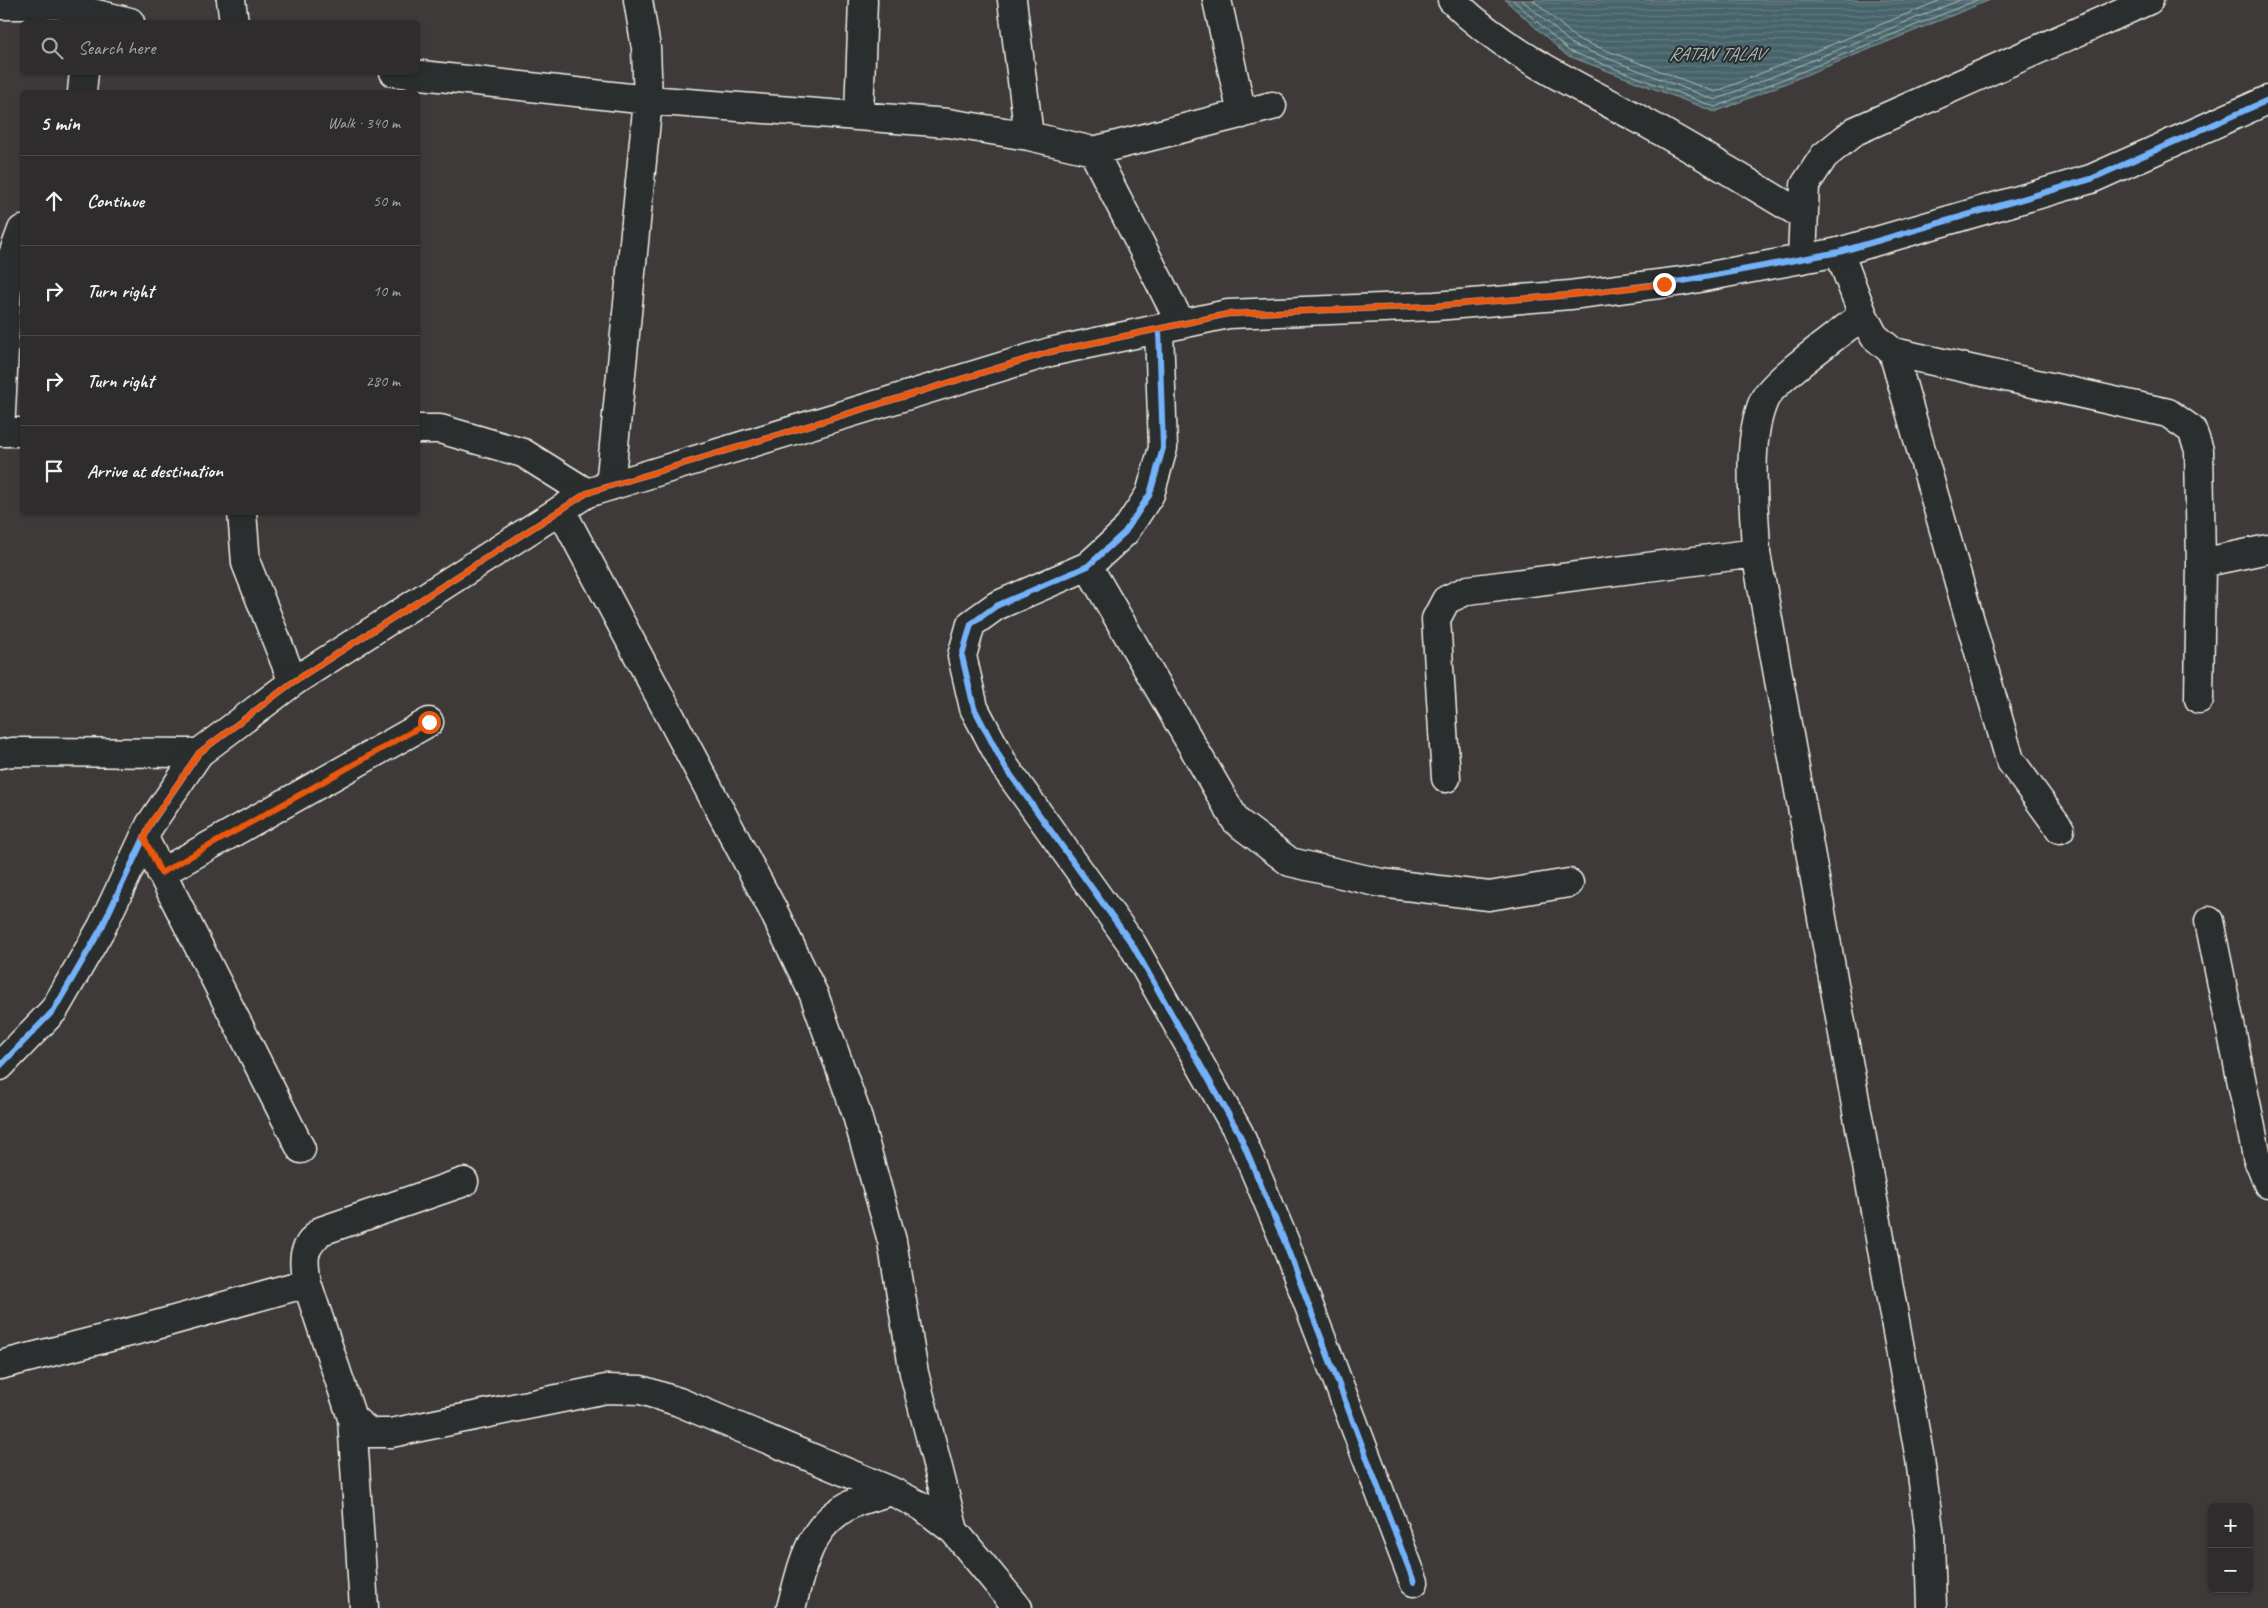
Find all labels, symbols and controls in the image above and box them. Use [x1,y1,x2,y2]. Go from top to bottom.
search box [20,20,420,75]
icon: search [38,34,66,62]
text: Search here [78,36,155,60]
water label: RATAN TALAV [1669,42,1770,66]
text: 5 min [40,110,80,136]
text: Walk · 340 m [328,113,400,133]
icon: ahead [40,187,68,215]
text: Continue [87,189,144,213]
text: 50 m [373,191,400,211]
route end [1653,273,1676,296]
icon: right [40,277,68,305]
text: Turn right [87,279,154,303]
text: 10 m [373,281,400,301]
icon: right [40,367,68,395]
text: Turn right [87,369,154,393]
text: 280 m [366,371,400,391]
icon: arrive [40,457,68,485]
text: Arrive at destination [87,459,223,483]
route start [418,711,441,734]
map controls [2208,1503,2253,1593]
button: + [2208,1503,2253,1548]
button: − [2208,1548,2253,1593]

